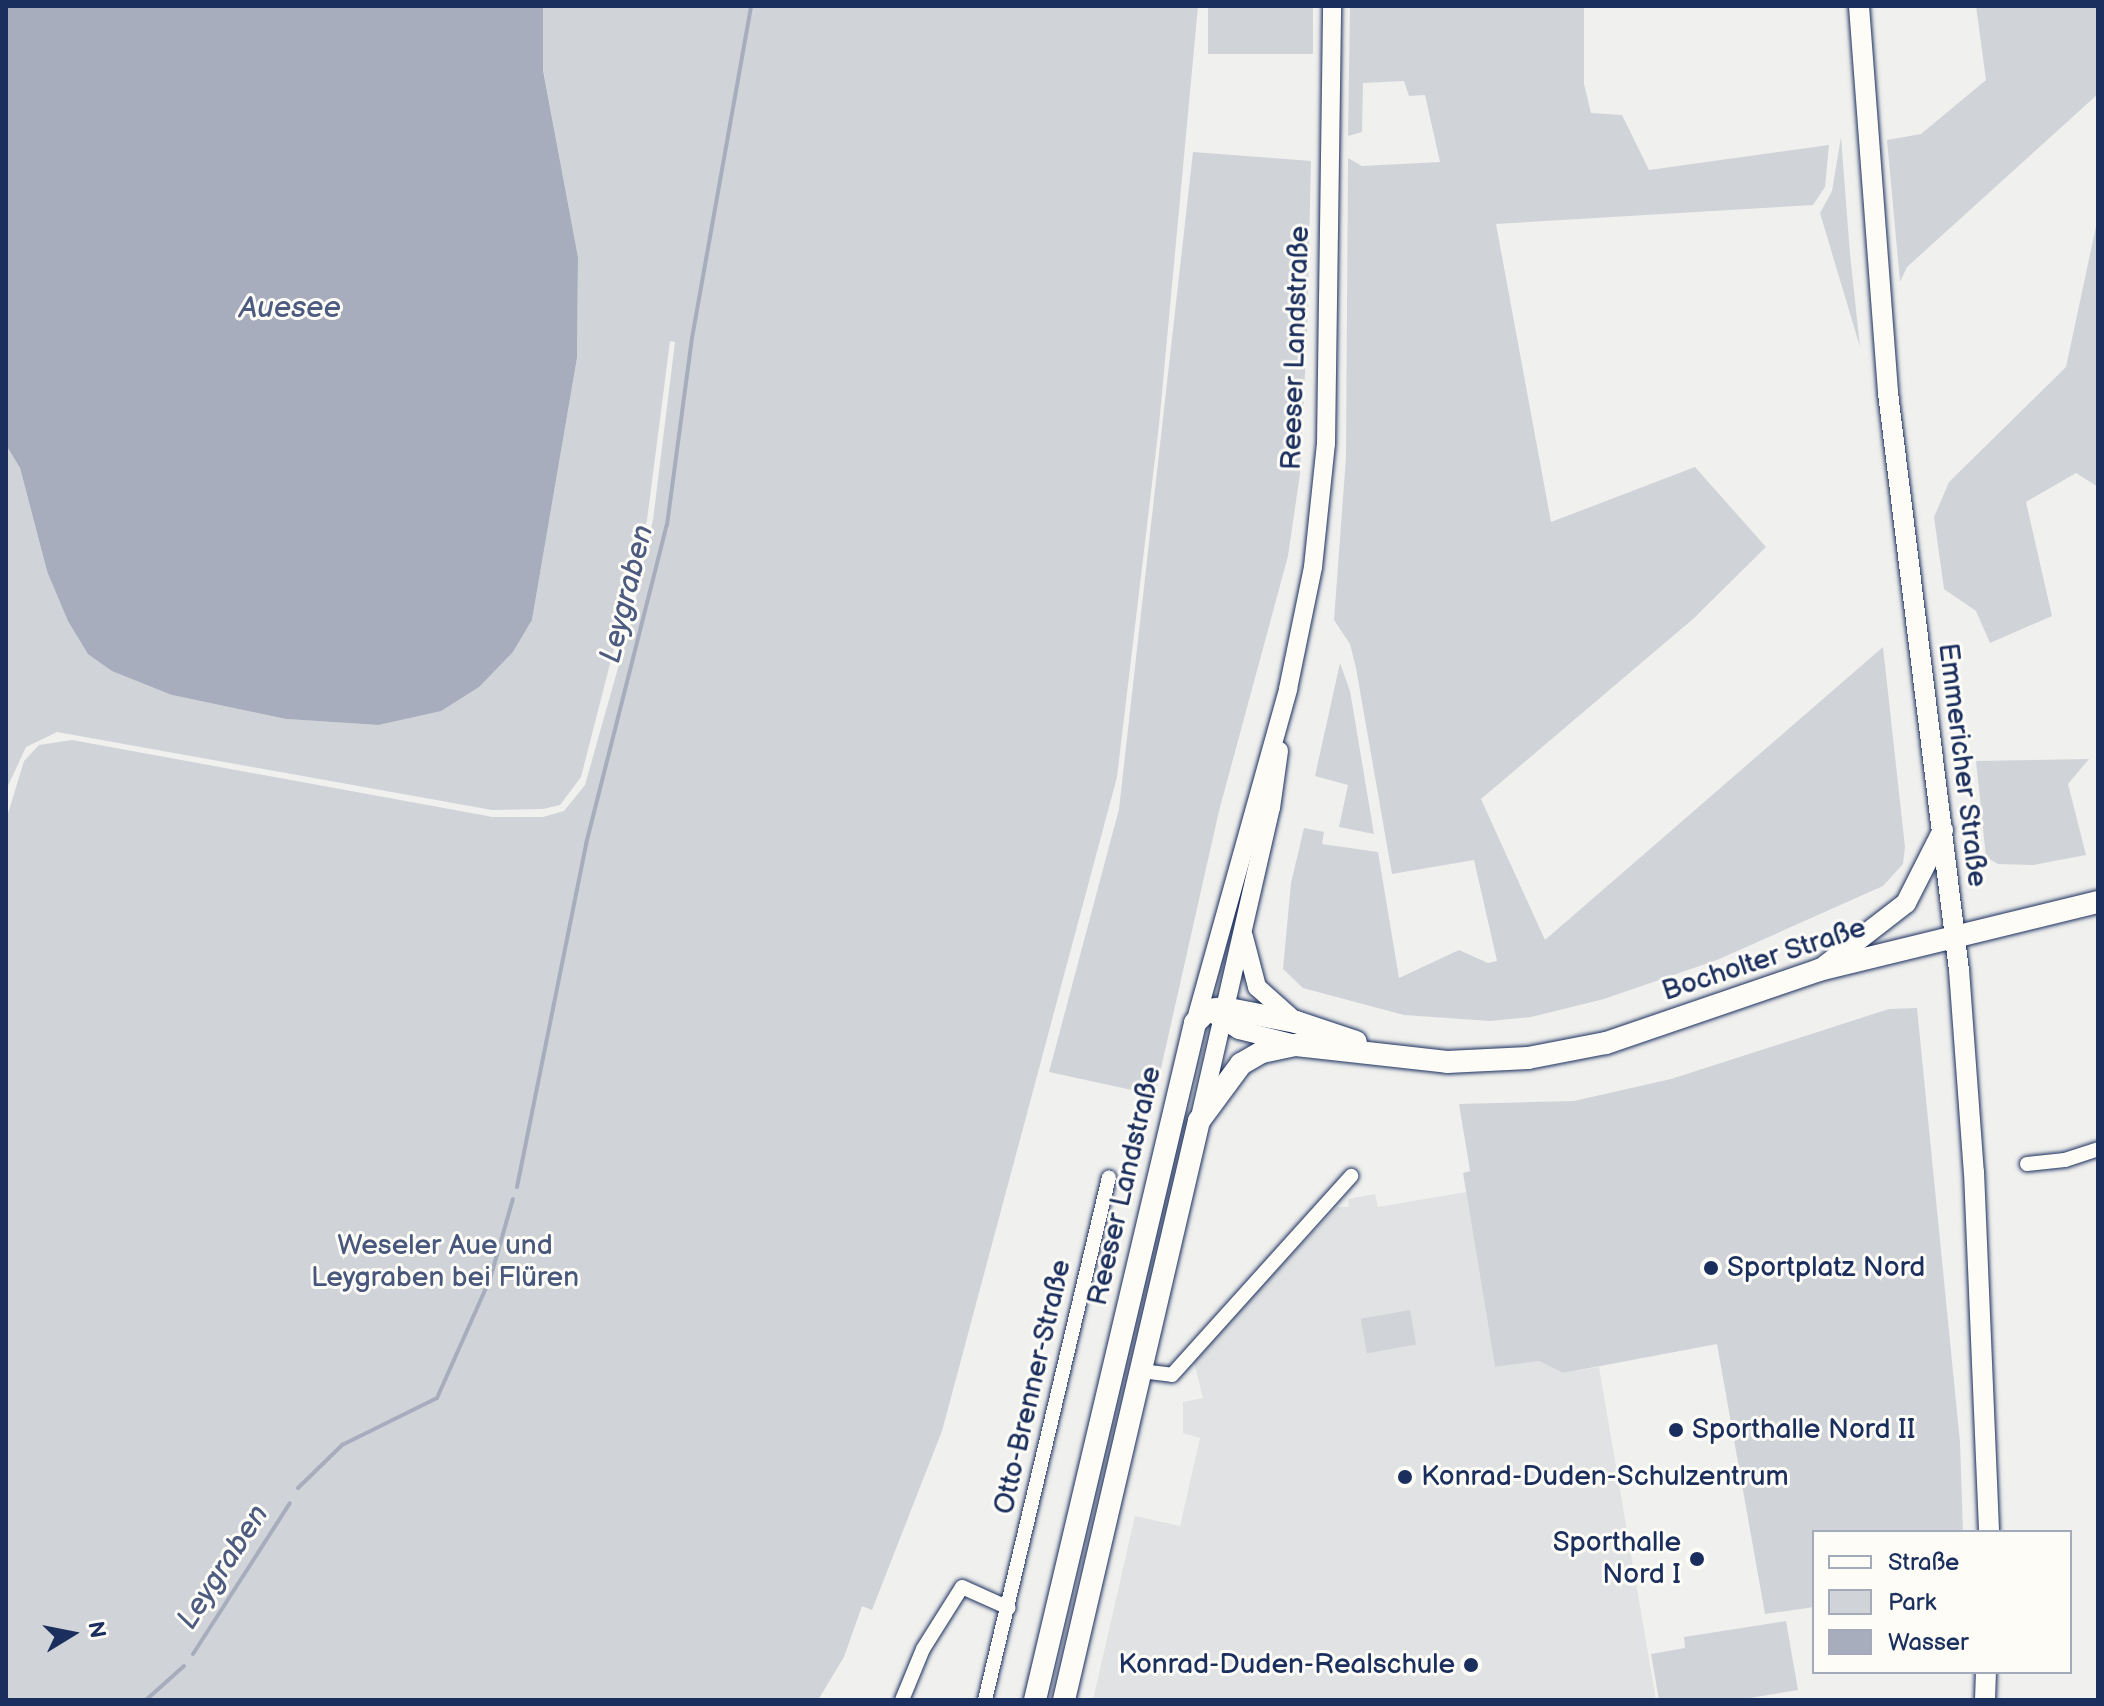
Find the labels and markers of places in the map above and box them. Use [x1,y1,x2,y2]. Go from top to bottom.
place label: Sportplatz Nord [1727,1251,1925,1285]
marker: Sportplatz Nord [1702,1259,1720,1277]
place label: Sporthalle Nord II [1692,1413,1915,1447]
marker: Sporthalle Nord II [1667,1421,1685,1439]
place label: Konrad-Duden-Schulzentrum [1421,1460,1789,1494]
marker: Konrad-Duden-Schulzentrum [1396,1468,1414,1486]
place label: Sporthalle Nord I [1553,1526,1681,1592]
marker: Sporthalle Nord I [1688,1550,1706,1568]
place label: Konrad-Duden-Realschule [1118,1648,1455,1682]
marker: Konrad-Duden-Realschule [1462,1656,1480,1674]

